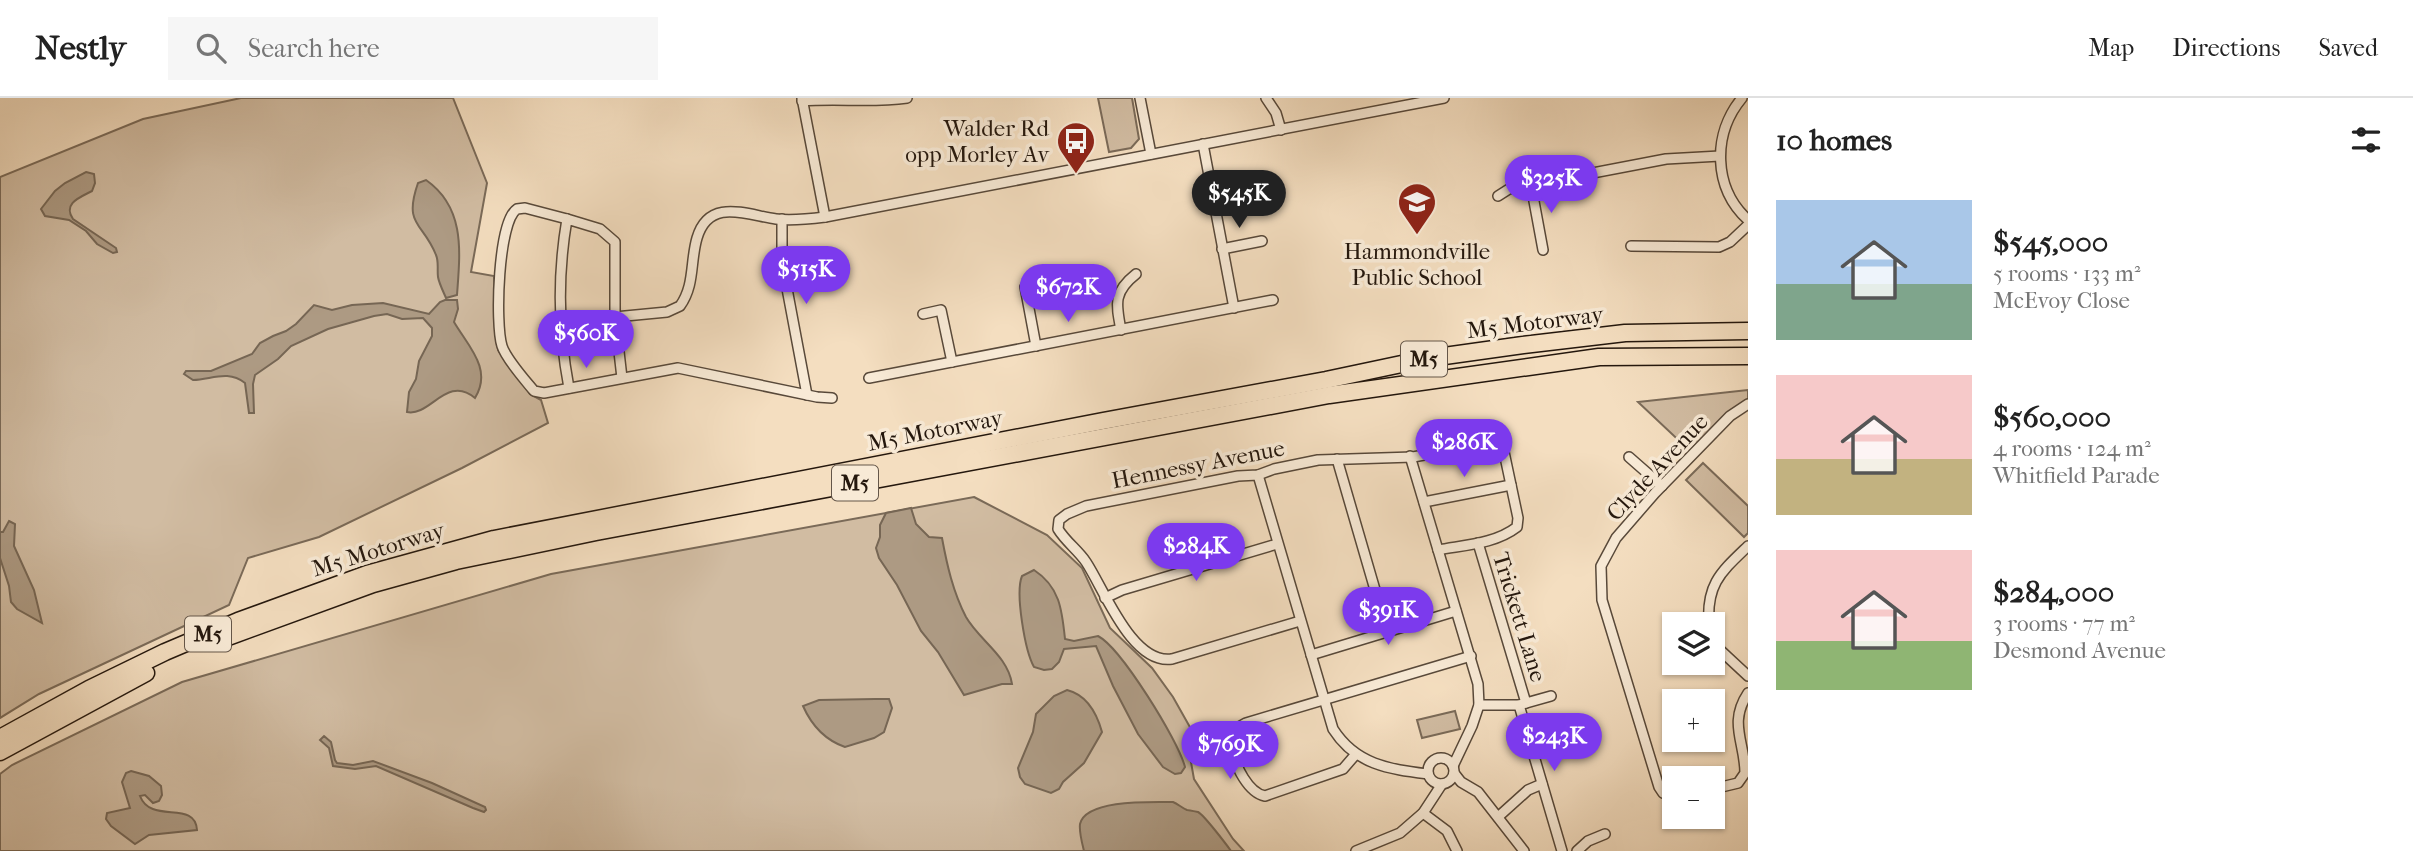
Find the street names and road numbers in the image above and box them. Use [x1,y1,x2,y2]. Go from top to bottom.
street label: M5 Motorway [1465,301,1606,344]
road number: M5 [1401,342,1447,376]
street label: M5 Motorway [865,404,1006,457]
street label: Clyde Avenue [1601,408,1714,526]
street label: Hennessy Avenue [1109,434,1287,494]
road number: M5 [832,466,878,500]
street label: M5 Motorway [309,516,448,582]
street label: Trickett Lane [1487,549,1552,685]
road number: M5 [185,616,231,652]

